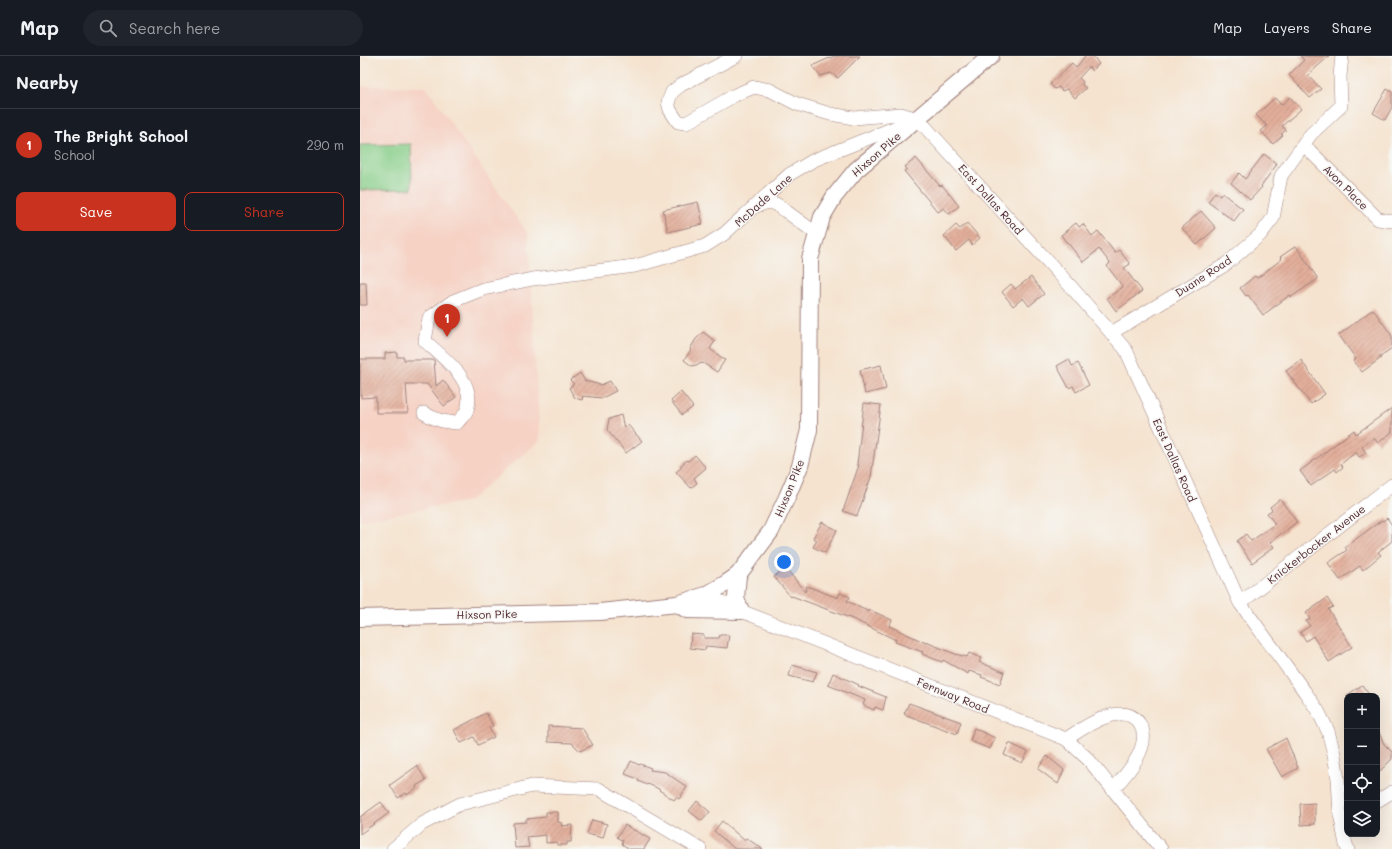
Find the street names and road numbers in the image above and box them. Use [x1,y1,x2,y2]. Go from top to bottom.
street label: Hixson Pike [848,128,904,180]
street label: East Dallas Road [955,161,1027,237]
street label: Avon Place [1320,161,1372,213]
street label: McDade Lane [731,170,795,230]
street label: Duane Road [1172,252,1234,300]
street label: East Dallas Road [1150,416,1200,504]
street label: Hixson Pike [771,457,807,519]
street label: Knickerbocker Avenue [1264,501,1368,587]
street label: Hixson Pike [456,606,518,622]
street label: Fernway Road [915,674,991,716]

